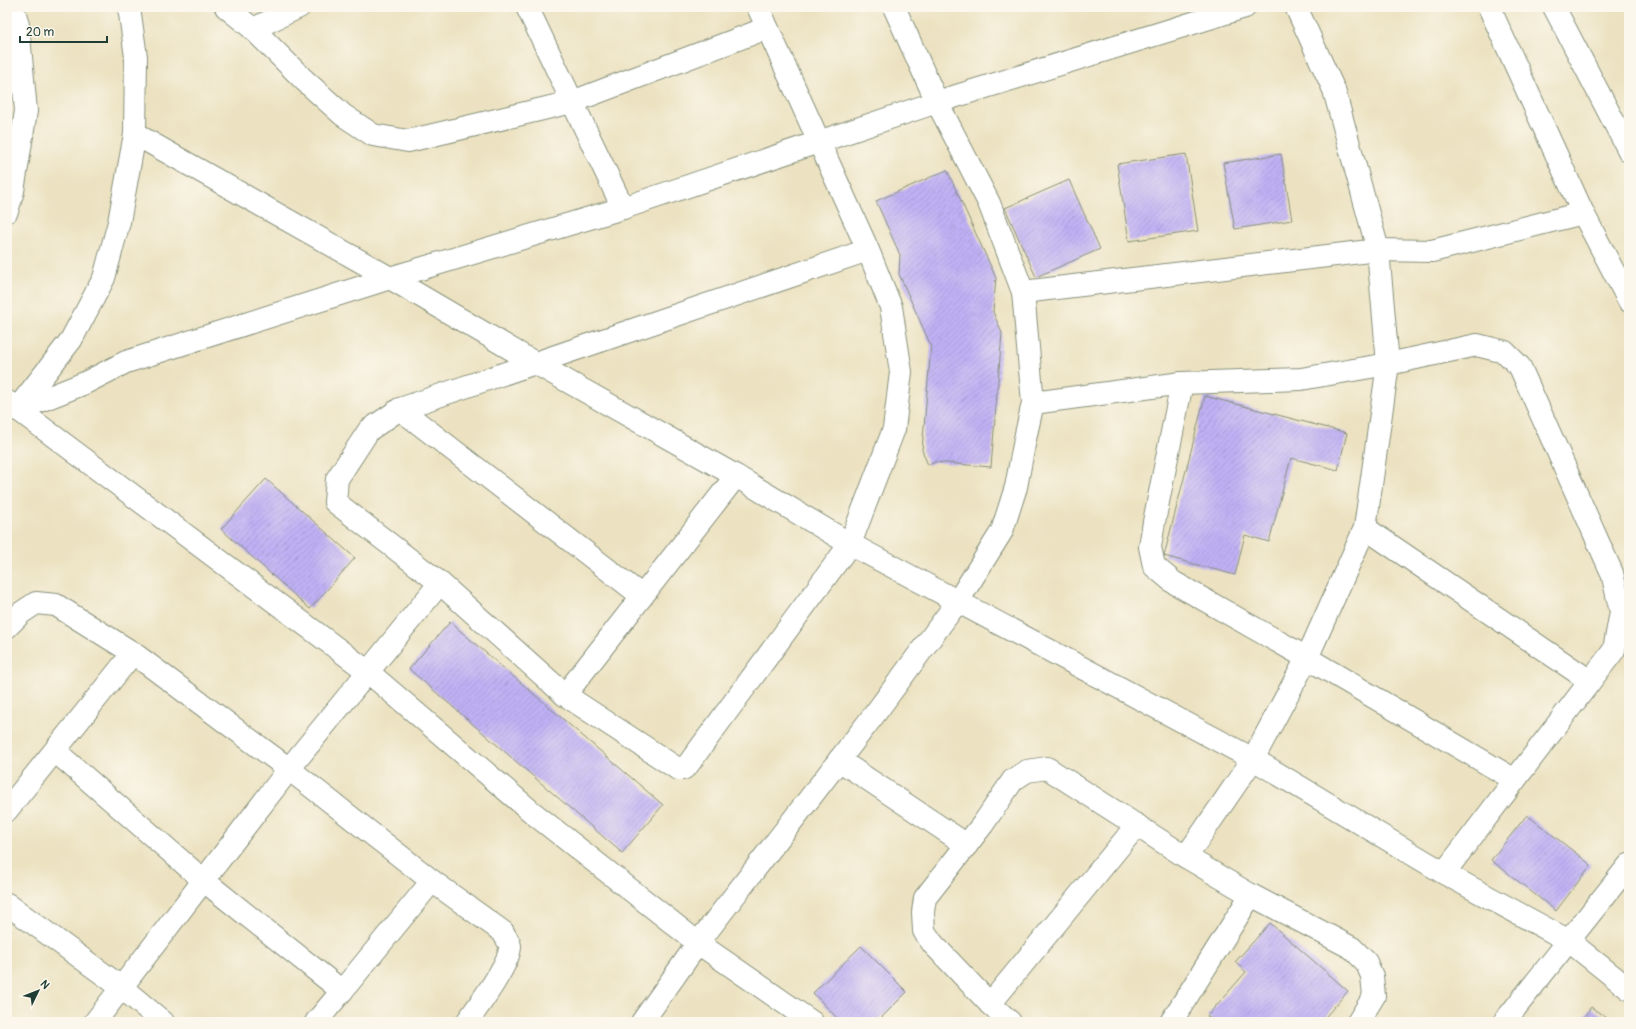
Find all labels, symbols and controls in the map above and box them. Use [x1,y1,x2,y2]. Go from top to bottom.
scale bar [20,18,107,44]
text: 20 m [26,25,55,40]
north arrow [18,971,58,1011]
text: N [38,977,53,992]

